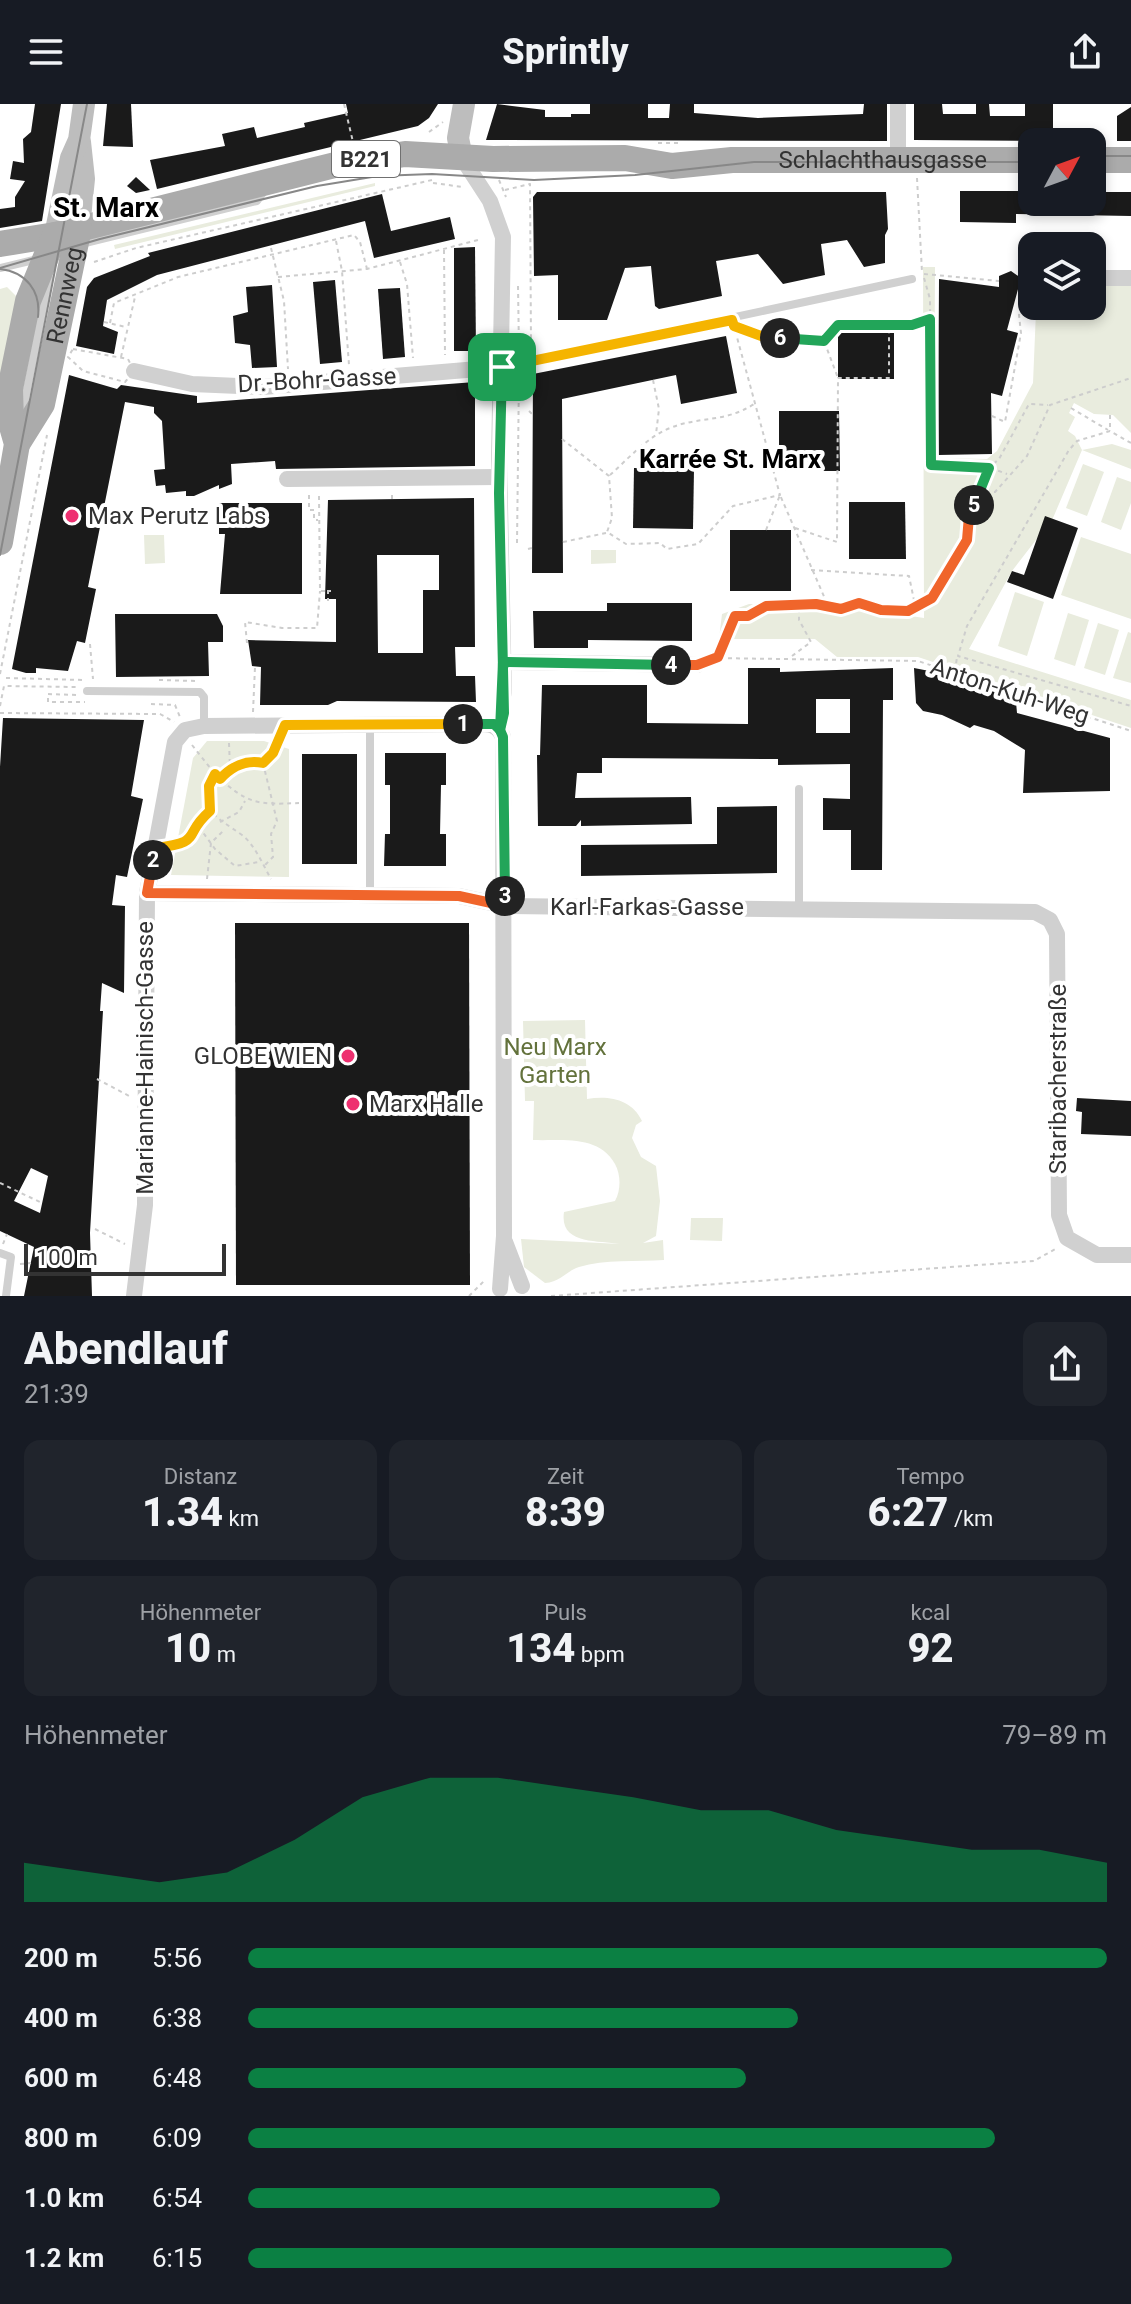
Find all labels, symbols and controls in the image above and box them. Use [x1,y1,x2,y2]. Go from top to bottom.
icon: menu [24,30,68,74]
icon: share [1063,30,1107,74]
text: Sprintly [502,31,629,73]
north arrow [1018,128,1106,216]
map controls [1018,128,1106,320]
road number: B221 [332,141,400,177]
street label: Schlachthausgasse [778,146,987,174]
district label: St. Marx [53,191,160,224]
button: layers [1018,232,1106,320]
street label: Rennweg [41,245,89,347]
pin: 6 [760,318,800,358]
text: 6 [774,325,786,350]
pin [468,333,536,401]
icon: arrive [480,345,524,389]
street label: Dr.-Bohr-Gasse [237,362,397,398]
district label: Karrée St. Marx [639,444,822,474]
pin: 5 [954,485,994,525]
text: 5 [968,492,980,517]
place label: Max Perutz Labs [88,502,267,530]
marker: Max Perutz Labs [63,507,81,525]
pin: 4 [651,645,691,685]
text: 4 [665,652,677,677]
street label: Anton-Kuh-Weg [927,652,1093,730]
pin: 1 [443,704,483,744]
text: 1 [457,711,469,736]
pin: 2 [133,840,173,880]
text: 2 [147,847,159,872]
pin: 3 [485,876,525,916]
text: 3 [499,883,511,908]
street label: Karl-Farkas-Gasse [550,893,744,921]
street label: Marianne-Hainisch-Gasse [131,921,159,1195]
street label: Staribacherstraße [1044,984,1072,1174]
park label: Neu Marx Garten [503,1033,607,1089]
place label: GLOBE WIEN [194,1042,332,1070]
marker: GLOBE WIEN [339,1047,357,1065]
place label: Marx Halle [369,1090,484,1118]
marker: Marx Halle [344,1095,362,1113]
scale bar [24,1240,226,1276]
text: 100 m [36,1245,98,1270]
button: share [1023,1322,1107,1406]
text: Abendlauf [24,1323,228,1375]
text: 21:39 [24,1379,89,1409]
text: Distanz [164,1464,237,1489]
text: Zeit [547,1464,584,1489]
text: Tempo [897,1464,964,1489]
text: 1.34 [142,1489,223,1536]
text: 8:39 [525,1489,606,1536]
text: 6:27 [868,1489,948,1536]
text: km [223,1506,259,1531]
text: /km [948,1506,993,1531]
text: Höhenmeter [140,1600,261,1625]
text: Puls [544,1600,587,1625]
text: kcal [911,1600,950,1625]
text: 10 [165,1625,211,1672]
text: 134 [506,1625,575,1672]
text: 92 [907,1625,954,1672]
text: m [211,1642,236,1667]
text: bpm [575,1642,625,1667]
text: Höhenmeter [24,1720,168,1750]
text: 79–89 m [1002,1720,1107,1750]
text: 200 m [24,1943,98,1973]
text: 5:56 [152,1943,202,1973]
text: 400 m [24,2003,98,2033]
text: 6:38 [152,2003,202,2033]
text: 600 m [24,2063,98,2093]
text: 6:48 [152,2063,202,2093]
text: 800 m [24,2123,98,2153]
text: 6:09 [152,2123,202,2153]
text: 1.0 km [24,2183,104,2213]
text: 6:54 [152,2183,202,2213]
text: 1.2 km [24,2243,104,2273]
text: 6:15 [152,2243,202,2273]

